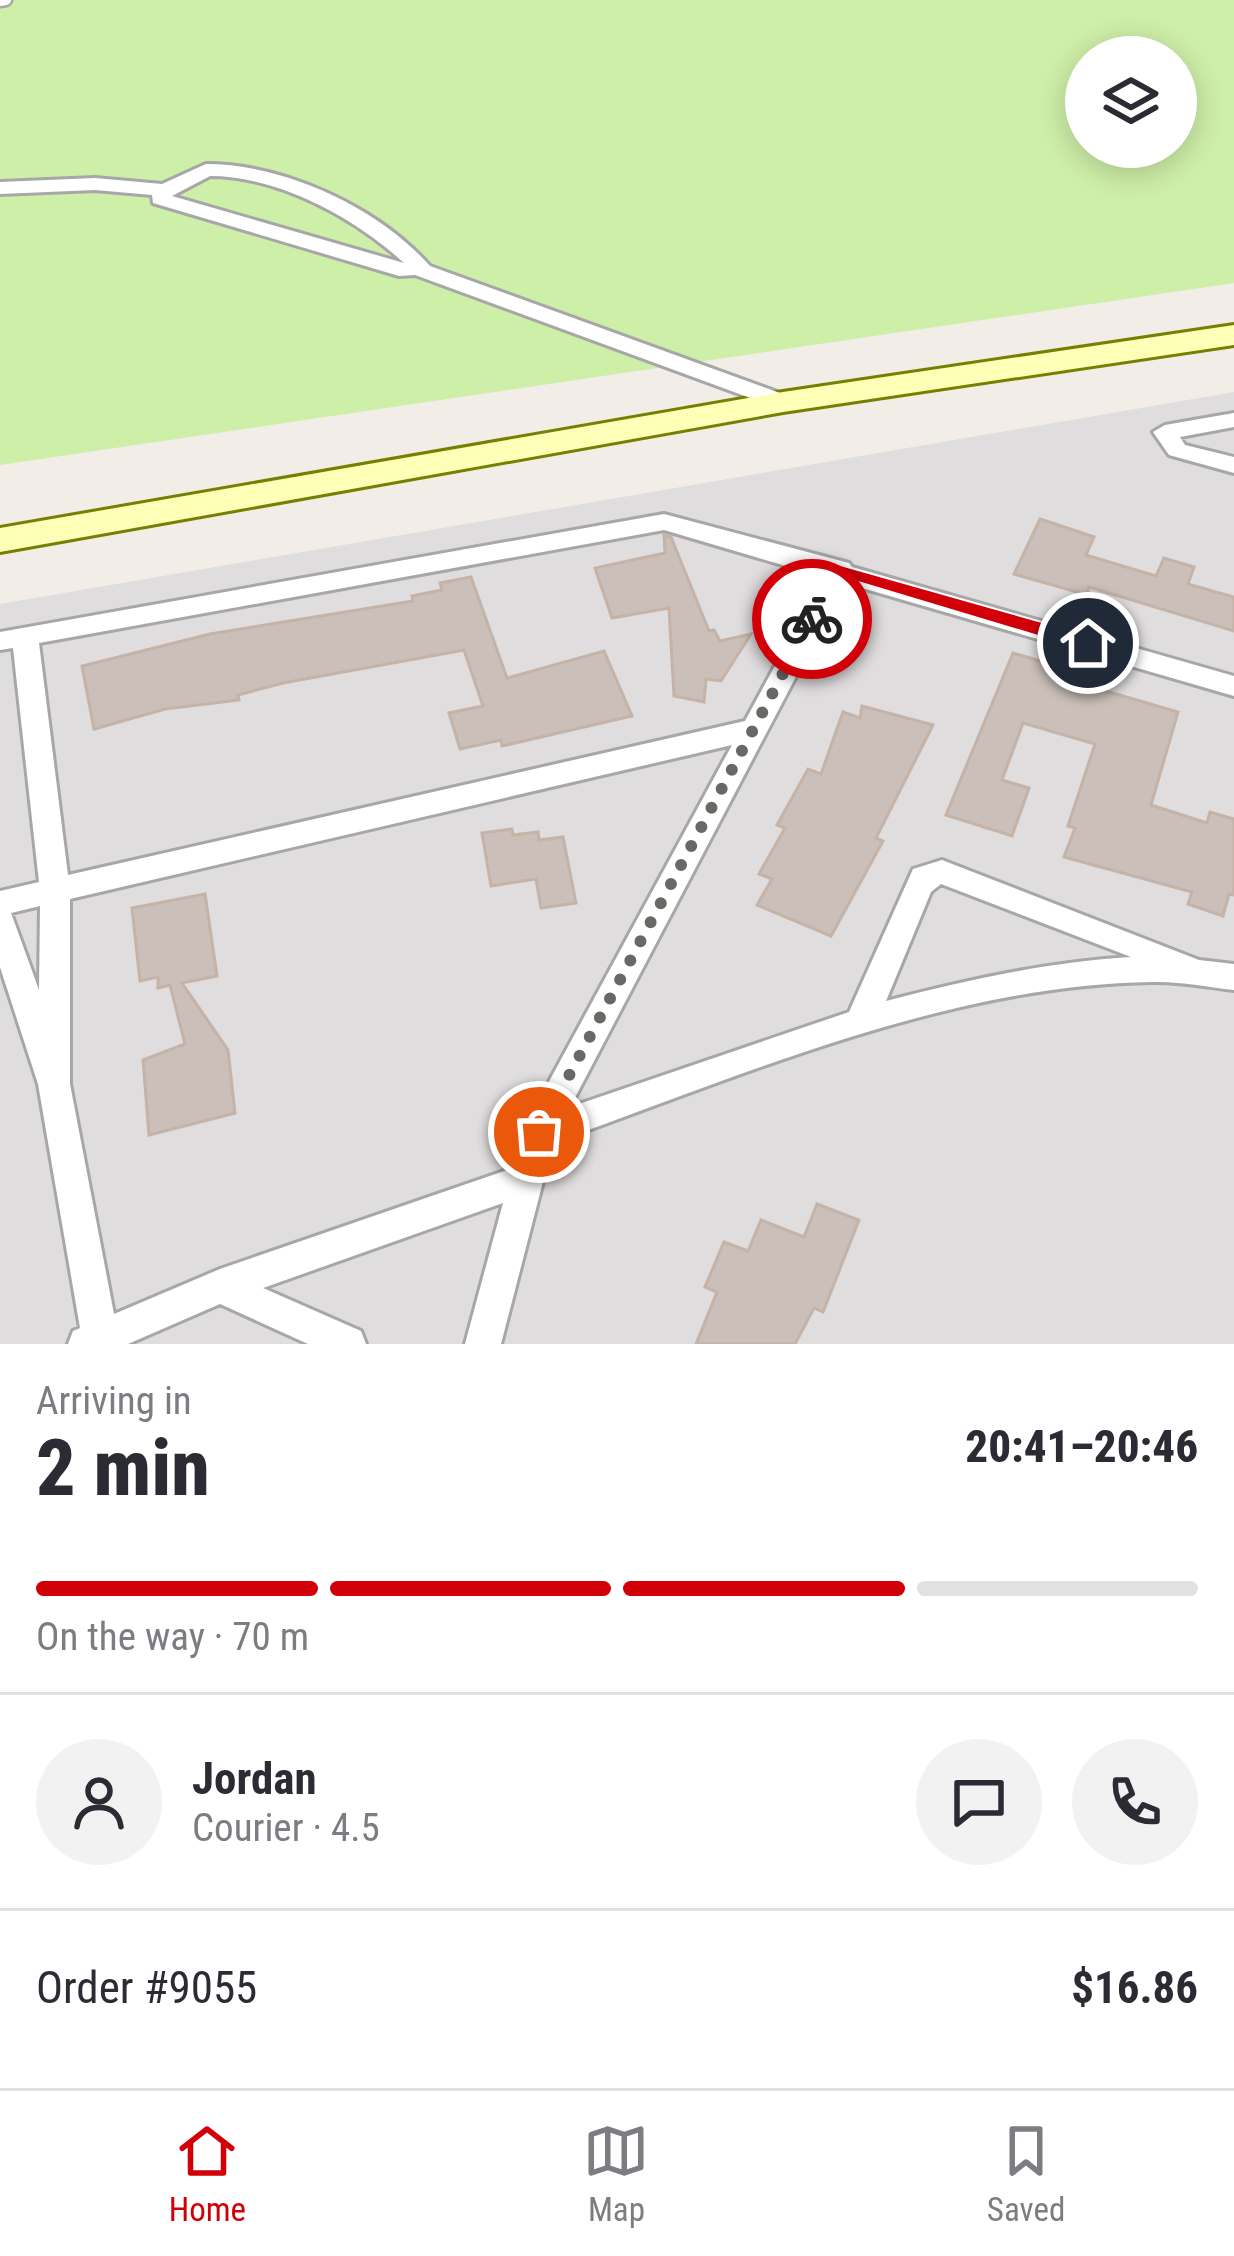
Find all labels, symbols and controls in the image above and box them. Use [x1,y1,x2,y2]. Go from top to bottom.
map controls [1065,36,1197,168]
button: layers [1065,36,1197,168]
courier [752,559,872,679]
icon: bike [779,586,845,652]
pin [1037,592,1139,694]
icon: home [1055,610,1121,676]
pin [488,1081,590,1183]
icon: bag [506,1099,572,1165]
text: Arriving in [36,1378,192,1424]
text: 20:41–20:46 [965,1420,1198,1473]
text: 2 min [36,1423,210,1514]
text: On the way · 70 m [36,1614,309,1660]
button: person [36,1739,162,1865]
button: chat [916,1739,1042,1865]
button: phone [1072,1739,1198,1865]
text: Jordan [192,1752,317,1805]
text: Courier · 4.5 [192,1805,380,1851]
text: Order #9055 [36,1961,257,2014]
text: $16.86 [1071,1961,1198,2014]
tab: Home [169,2118,246,2229]
tab: Map [583,2118,649,2229]
tab: Saved [987,2118,1065,2229]

